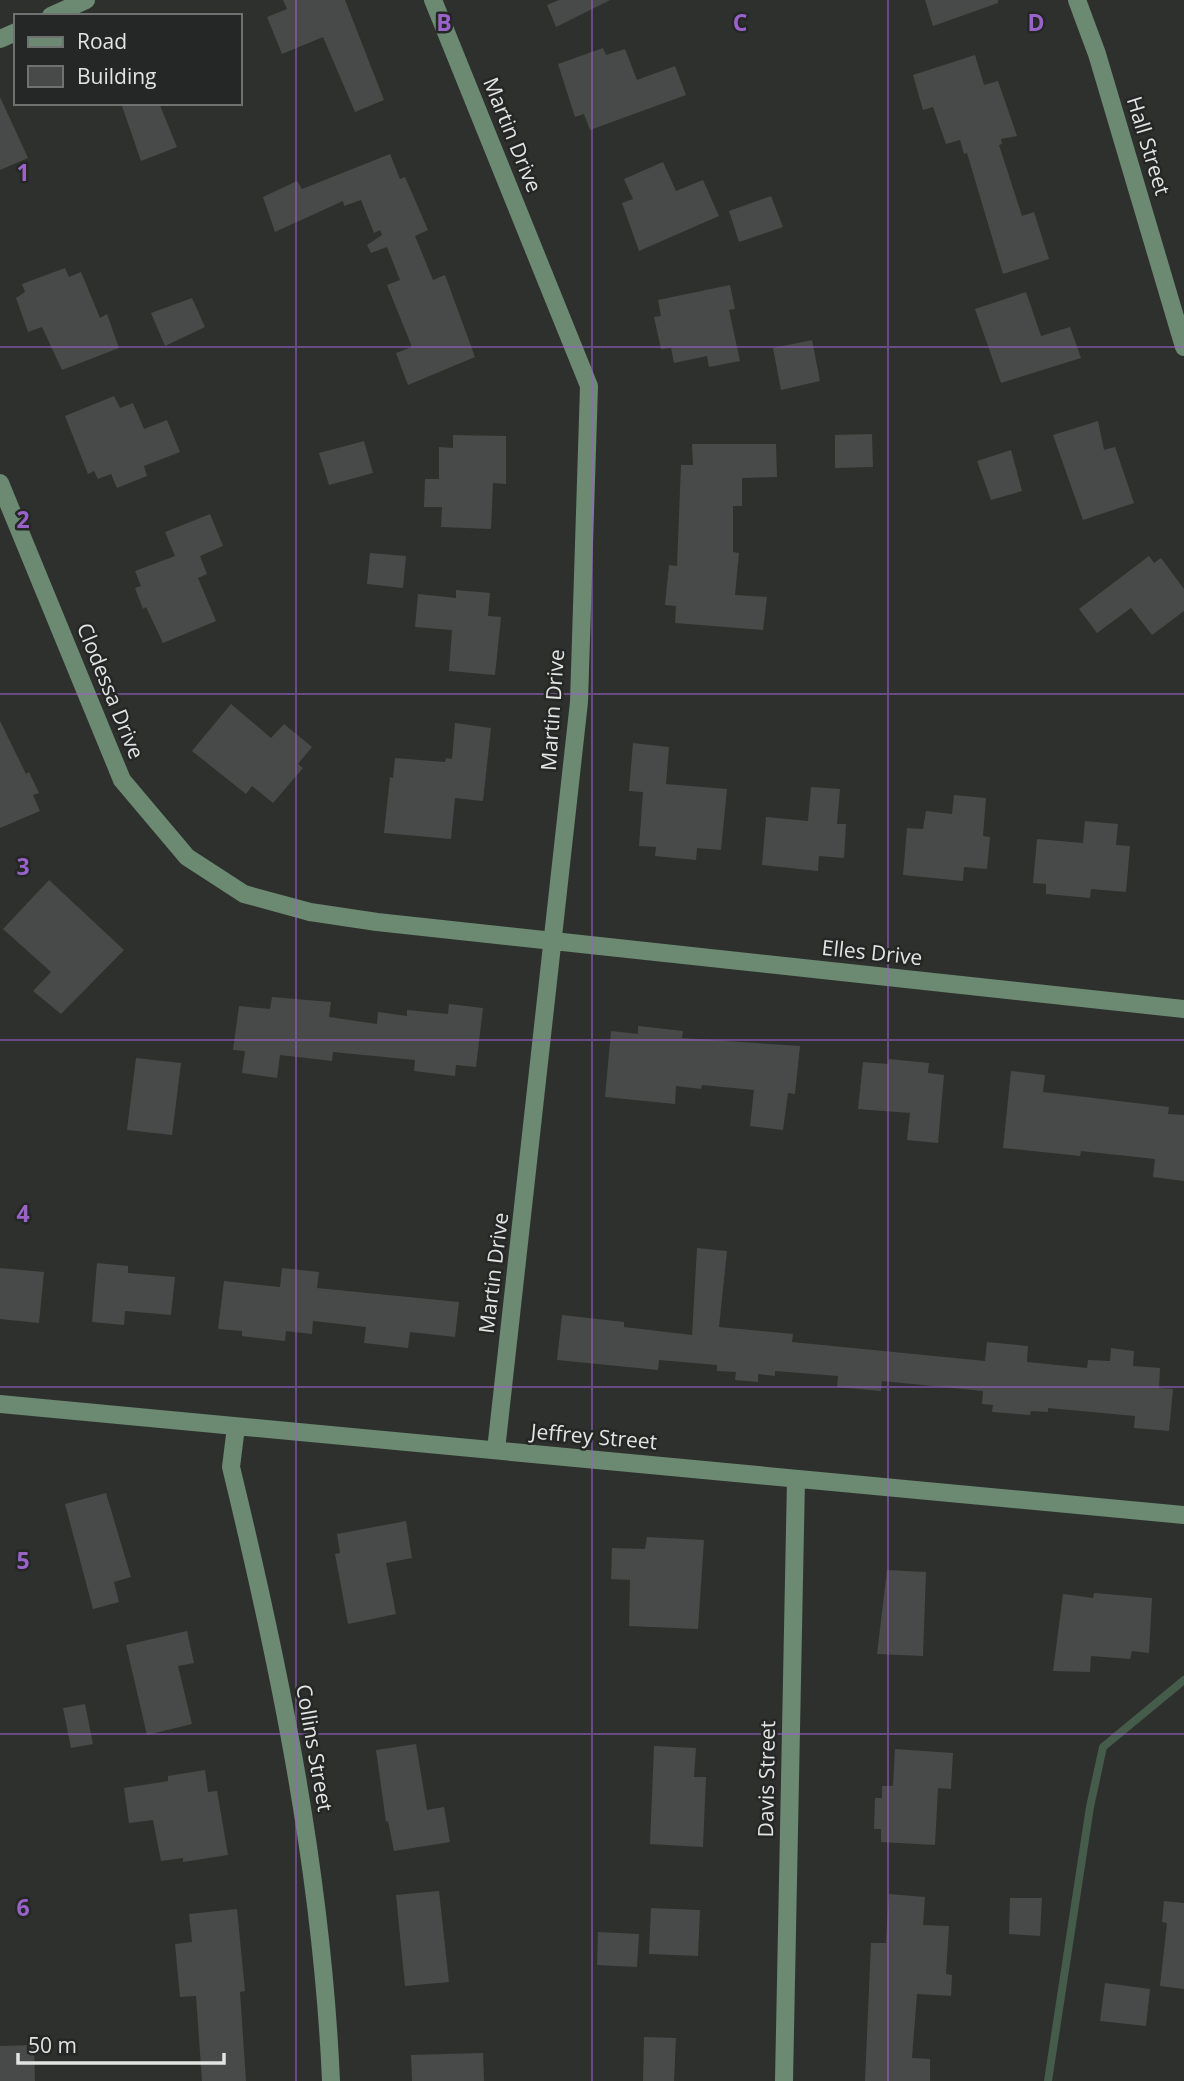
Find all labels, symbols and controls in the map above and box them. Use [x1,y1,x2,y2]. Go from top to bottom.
text: B [436,6,452,38]
text: C [733,6,747,38]
text: D [1027,6,1045,38]
legend [14,14,242,105]
text: Road [77,27,127,55]
text: Building [77,62,156,90]
street label: Martin Drive [477,73,549,196]
street label: Hall Street [1121,93,1177,199]
text: 1 [16,156,30,188]
text: 2 [16,503,30,535]
street label: Clodessa Drive [71,618,151,763]
street label: Martin Drive [534,648,570,772]
text: 3 [16,850,30,882]
street label: Elles Drive [820,933,924,971]
text: 4 [16,1197,30,1229]
street label: Martin Drive [472,1211,514,1335]
street label: Jeffrey Street [528,1416,658,1455]
text: 5 [16,1544,30,1576]
street label: Collins Street [290,1682,340,1814]
street label: Davis Street [751,1720,781,1838]
text: 6 [16,1891,30,1923]
scale bar [18,2022,224,2066]
text: 50 m [28,2031,77,2059]

